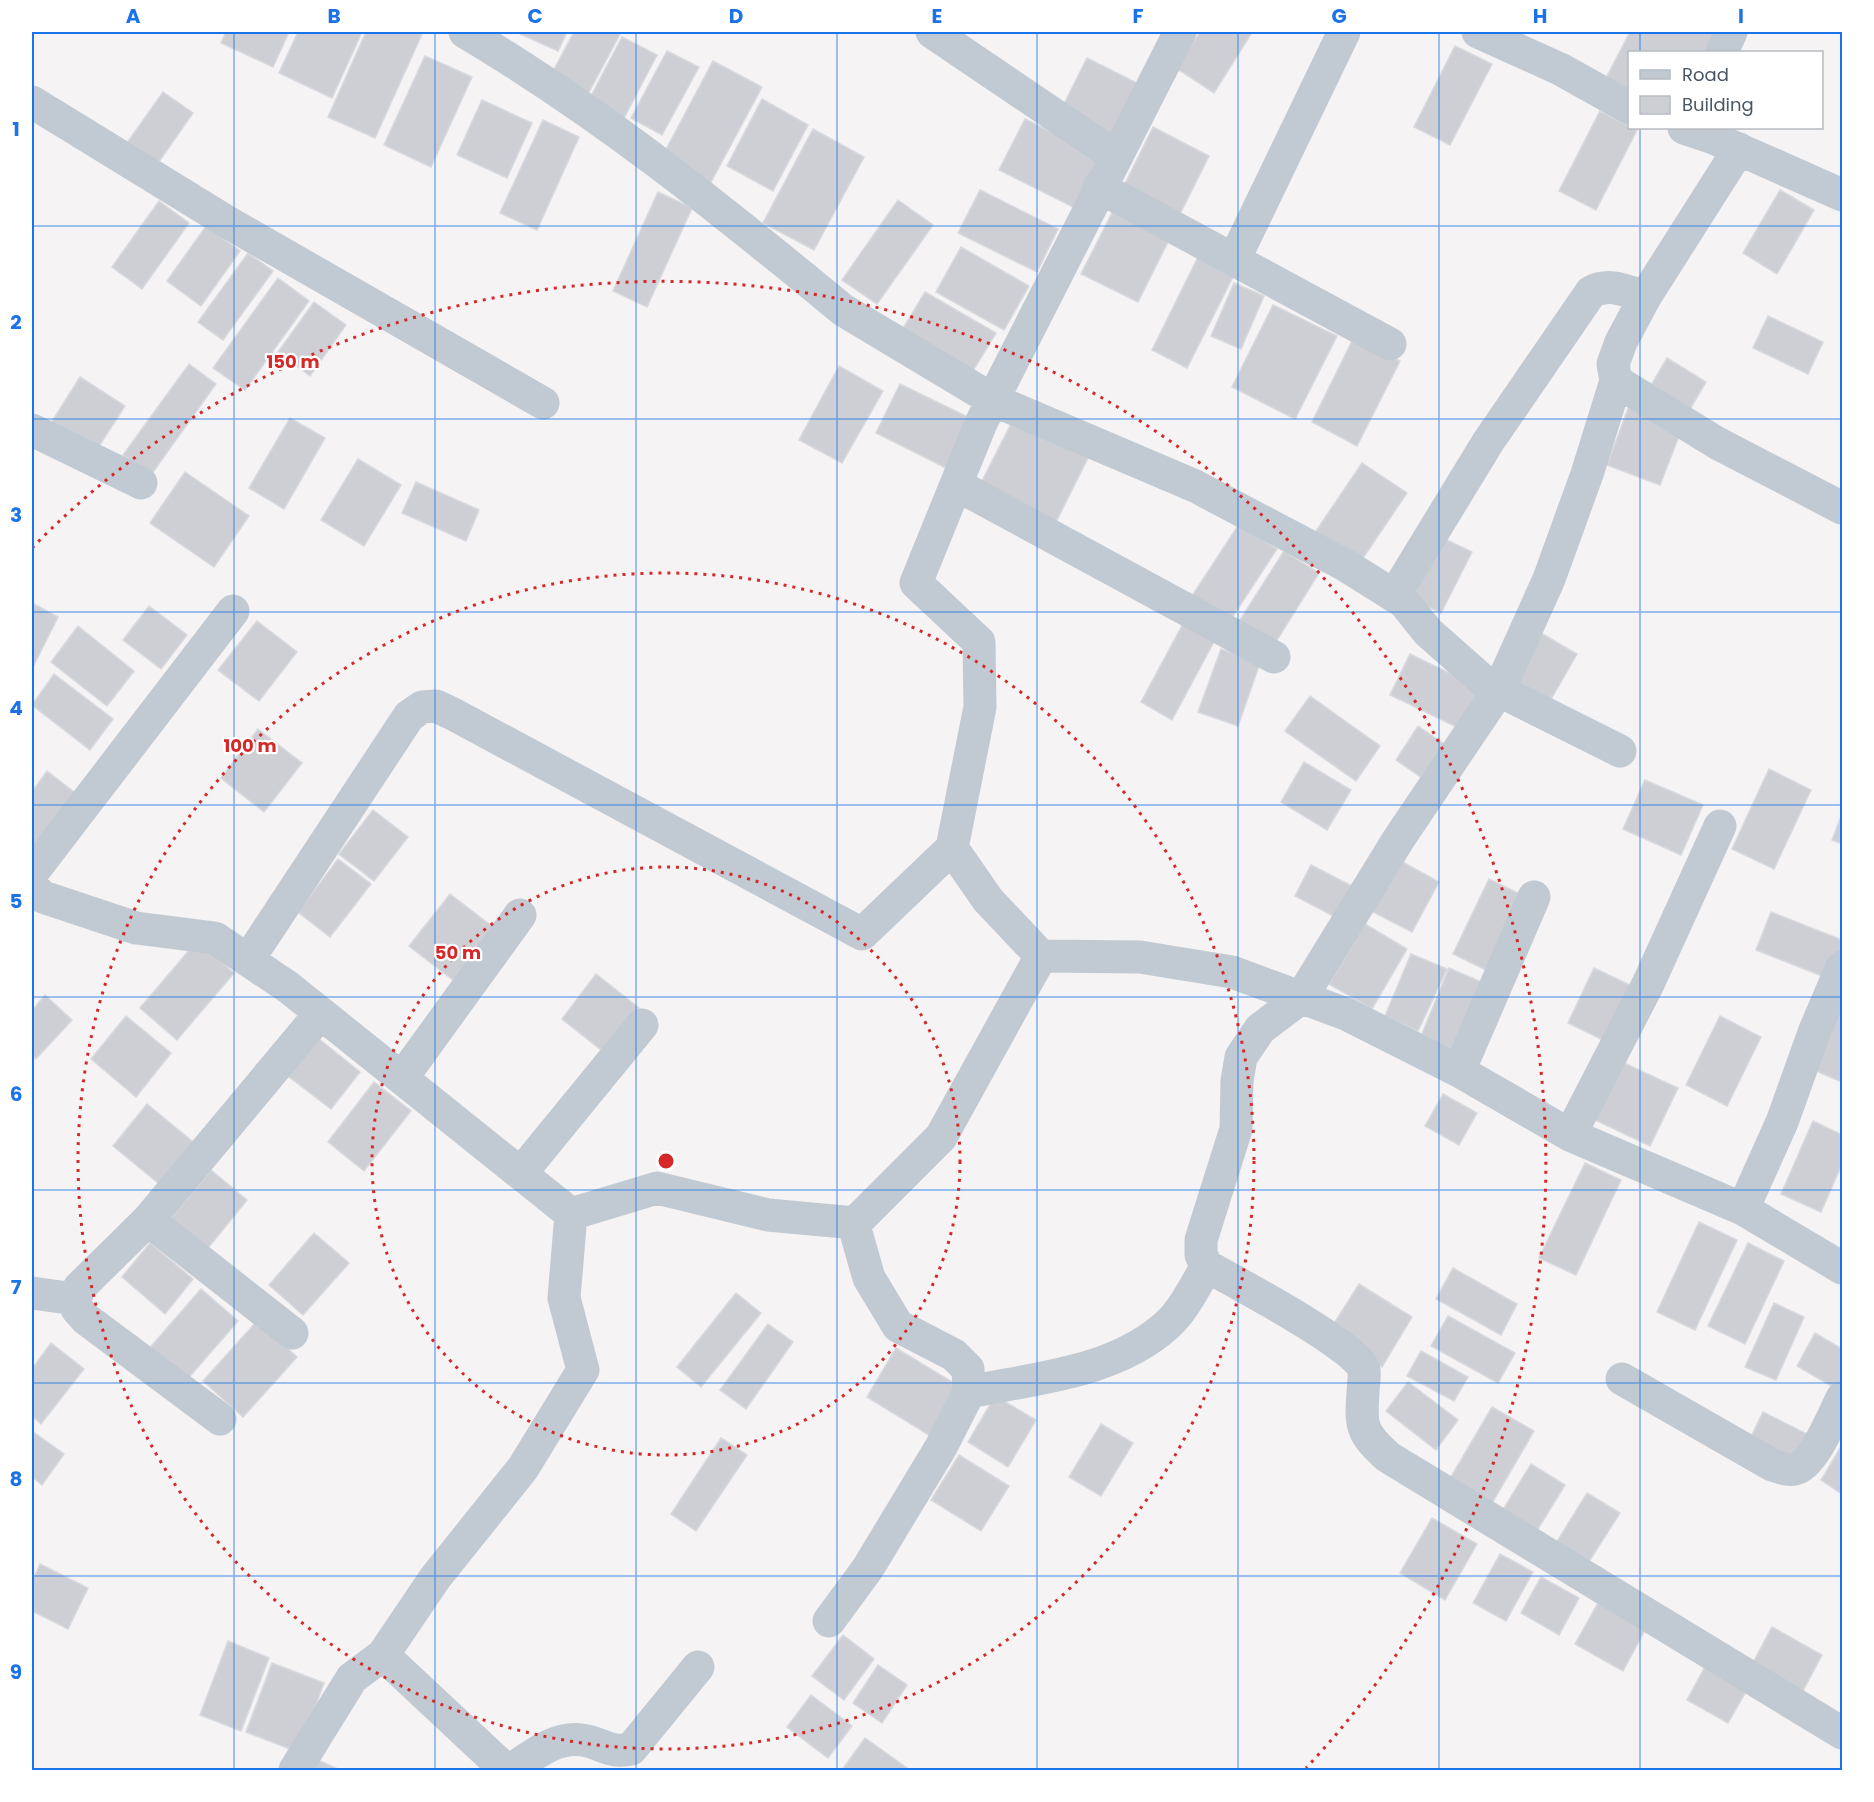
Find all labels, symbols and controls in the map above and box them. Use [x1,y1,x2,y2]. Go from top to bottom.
text: A [126,2,141,30]
text: B [327,2,341,30]
text: C [527,2,543,30]
text: D [729,2,743,30]
text: E [932,2,942,30]
text: F [1133,2,1144,30]
text: G [1331,2,1347,30]
text: H [1533,2,1547,30]
text: I [1738,2,1744,30]
legend [1628,51,1823,129]
text: Road [1682,62,1729,87]
text: Building [1682,92,1754,117]
text: 1 [12,115,20,143]
text: 2 [10,308,22,336]
text: 150 m [266,349,320,374]
text: 3 [10,501,22,529]
text: 4 [9,694,23,722]
text: 100 m [223,733,277,758]
text: 5 [10,887,23,915]
text: 50 m [435,940,481,965]
text: 6 [10,1080,22,1108]
centre of rings [656,1151,676,1171]
text: 7 [11,1273,22,1301]
text: 8 [10,1465,22,1493]
text: 9 [10,1658,22,1686]

